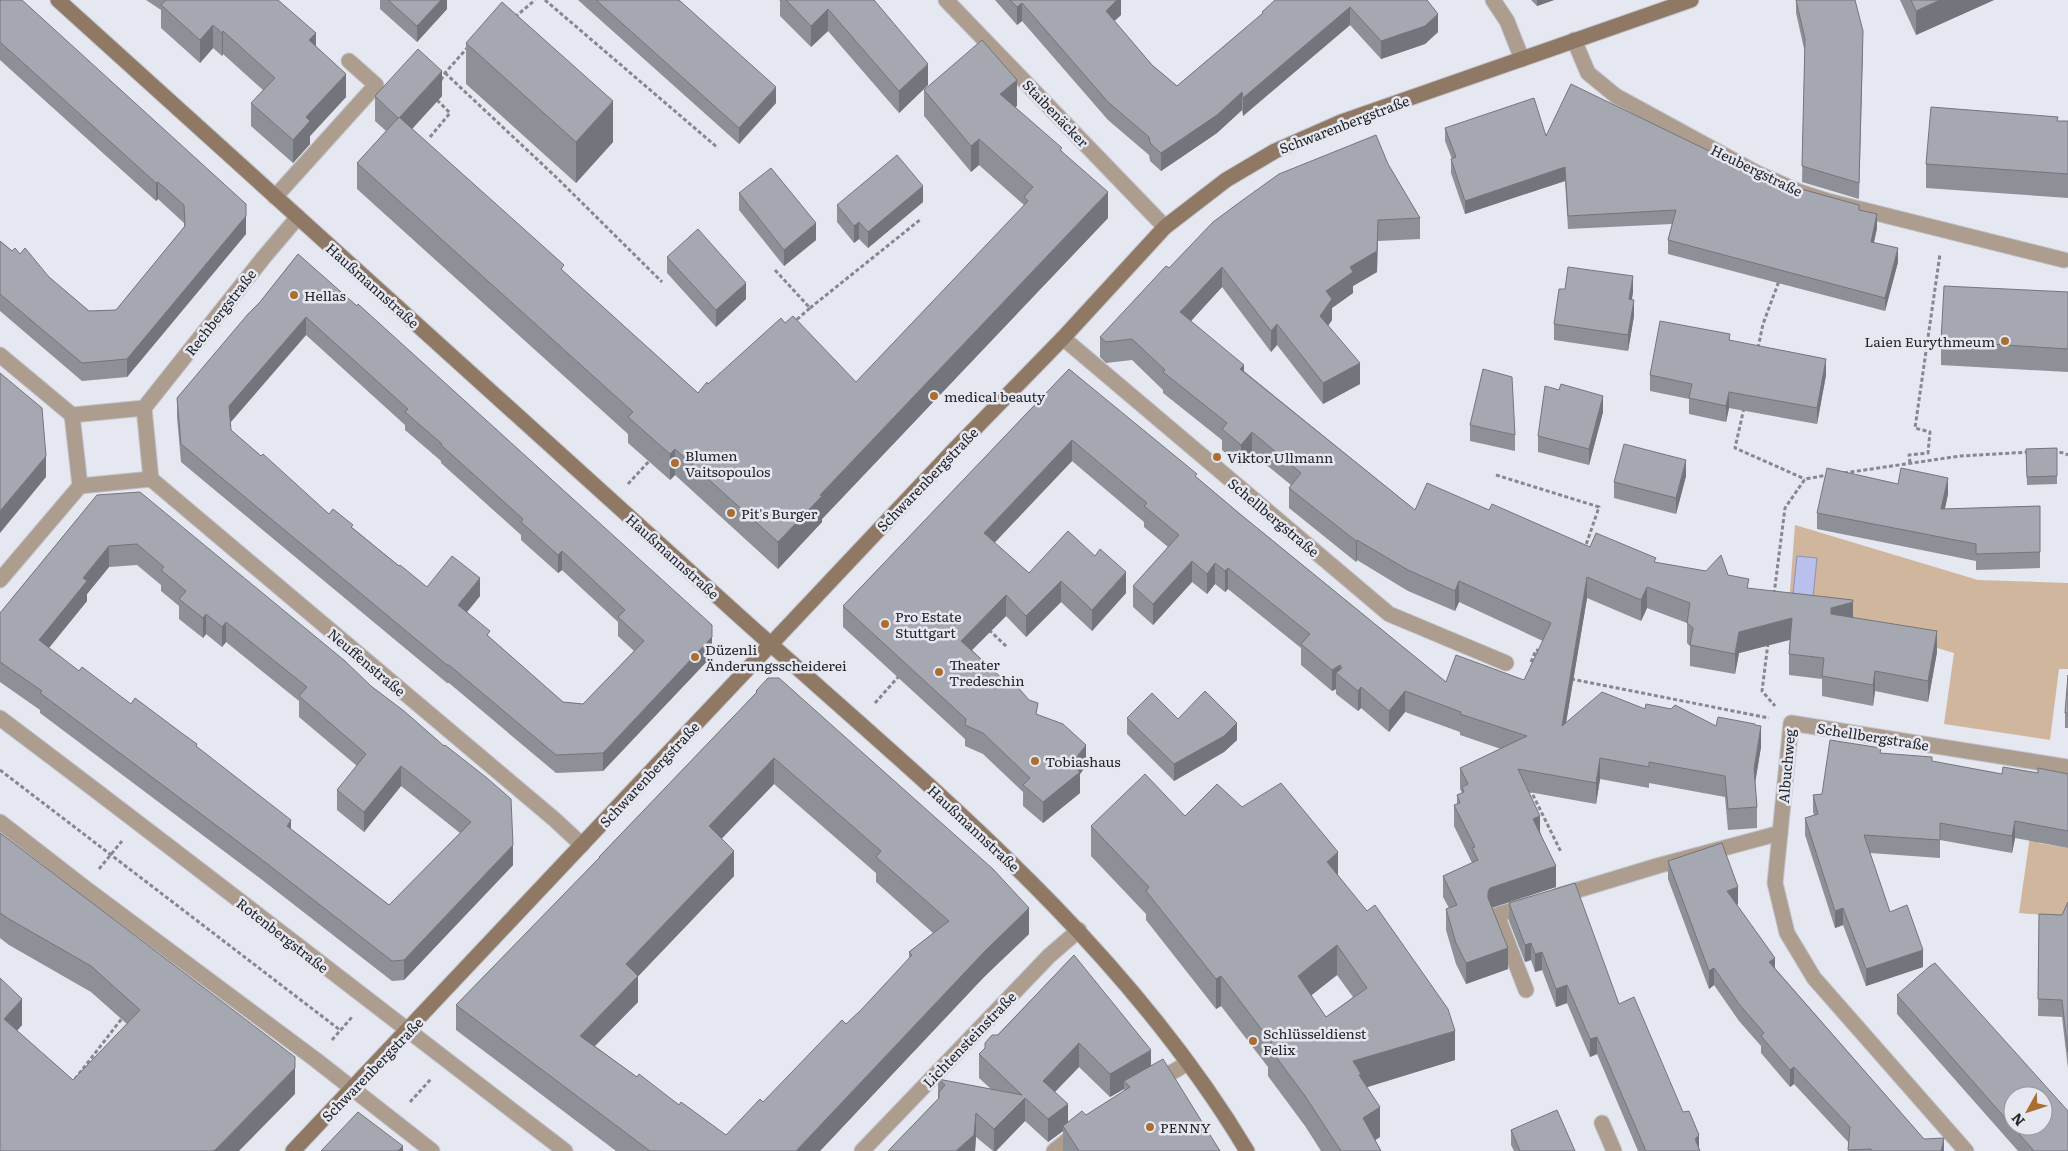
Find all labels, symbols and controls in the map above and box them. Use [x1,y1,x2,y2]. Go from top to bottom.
street label: Staibenäcker [1019,75,1094,152]
street label: Schwarenbergstraße [1276,90,1412,158]
street label: Heubergstraße [1708,139,1806,201]
street label: Haußmannstraße [322,238,424,332]
street label: Rechbergstraße [180,264,260,360]
place label: Hellas [304,285,346,305]
marker: Hellas [288,289,300,301]
place label: Laien Eurythmeum [1864,331,1995,351]
marker: Laien Eurythmeum [1999,335,2011,347]
place label: medical beauty [944,386,1046,406]
marker: medical beauty [928,390,940,402]
street label: Schwarenbergstraße [872,422,982,536]
place label: Blumen Vaitsopoulos [685,445,770,481]
place label: Viktor Ullmann [1227,447,1333,467]
marker: Viktor Ullmann [1211,451,1223,463]
marker: Blumen Vaitsopoulos [669,457,681,469]
street label: Schellbergstraße [1224,473,1324,561]
place label: Pit's Burger [741,503,818,523]
marker: Pit's Burger [725,507,737,519]
street label: Haußmannstraße [622,509,724,603]
place label: Pro Estate Stuttgart [895,606,962,642]
marker: Pro Estate Stuttgart [879,618,891,630]
street label: Neuffenstraße [324,624,410,700]
place label: Düzenli Änderungsscheiderei [705,639,847,675]
marker: Düzenli Änderungsscheiderei [689,651,701,663]
place label: Theater Tredeschin [949,654,1025,690]
marker: Theater Tredeschin [933,666,945,678]
street label: Schwarenbergstraße [595,717,703,831]
street label: Schellbergstraße [1816,717,1930,755]
street label: Albuchweg [1773,728,1799,804]
place label: Tobiashaus [1045,751,1121,771]
marker: Tobiashaus [1029,755,1041,767]
street label: Haußmannstraße [924,780,1024,876]
street label: Rotenbergstraße [233,893,333,977]
street label: Lichtensteinstraße [918,987,1020,1091]
street label: Schwarenbergstraße [317,1012,427,1126]
place label: Schlüsseldienst Felix [1263,1023,1367,1059]
marker: Schlüsseldienst Felix [1247,1035,1259,1047]
north arrow [2003,1086,2053,1136]
text: N [2006,1109,2029,1131]
place label: PENNY [1160,1117,1211,1137]
marker: PENNY [1144,1121,1156,1133]

